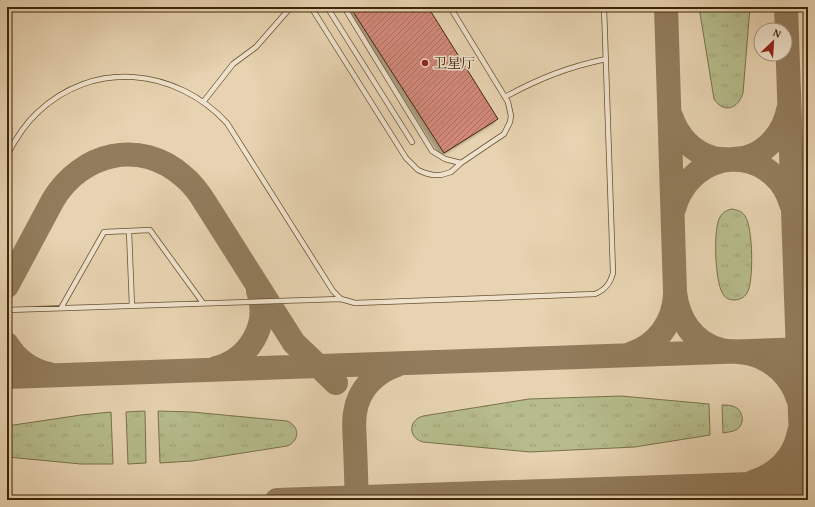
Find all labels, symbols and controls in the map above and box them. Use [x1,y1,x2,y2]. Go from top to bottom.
north arrow [753,22,793,62]
text: N [771,24,785,42]
place label: 卫星厅 [433,53,475,73]
marker: 卫星厅 [420,58,430,68]

